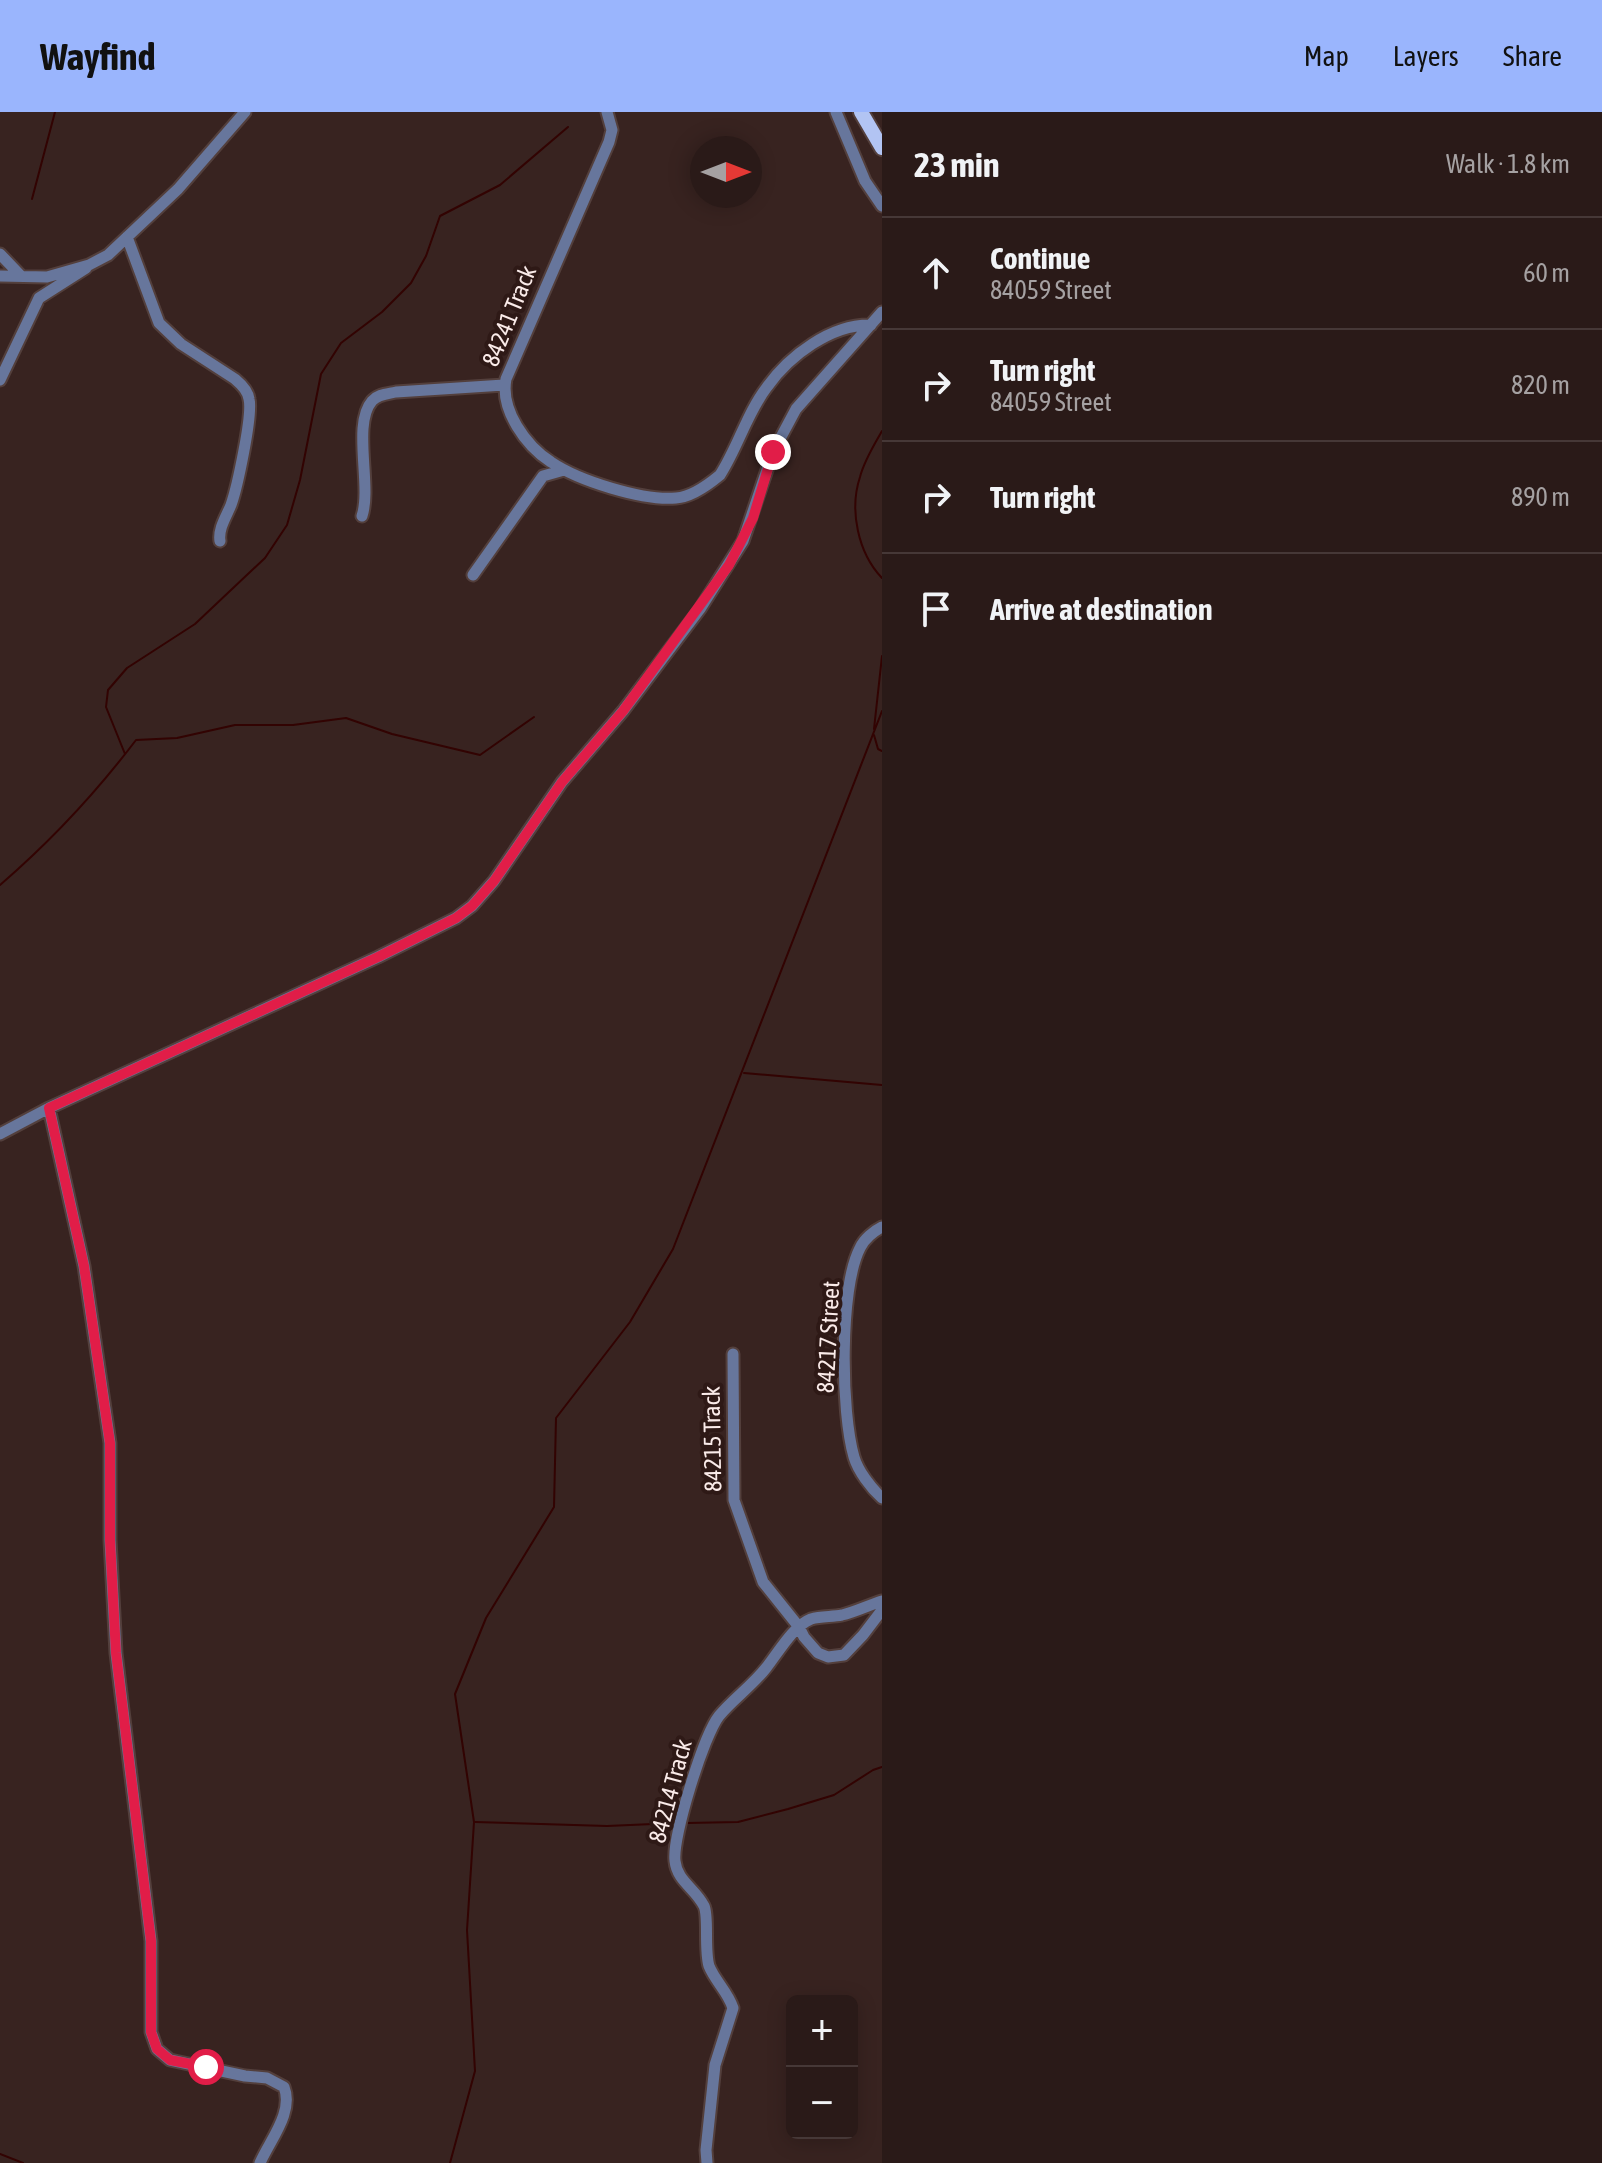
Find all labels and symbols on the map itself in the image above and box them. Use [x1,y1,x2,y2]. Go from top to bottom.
north arrow [690,136,762,208]
street label: 84241 Track [477,261,542,370]
route end [755,434,791,470]
street label: 84217 Street [812,1280,844,1394]
street label: 84215 Track [698,1385,726,1492]
street label: 84214 Track [643,1736,697,1846]
route start [188,2049,224,2085]

